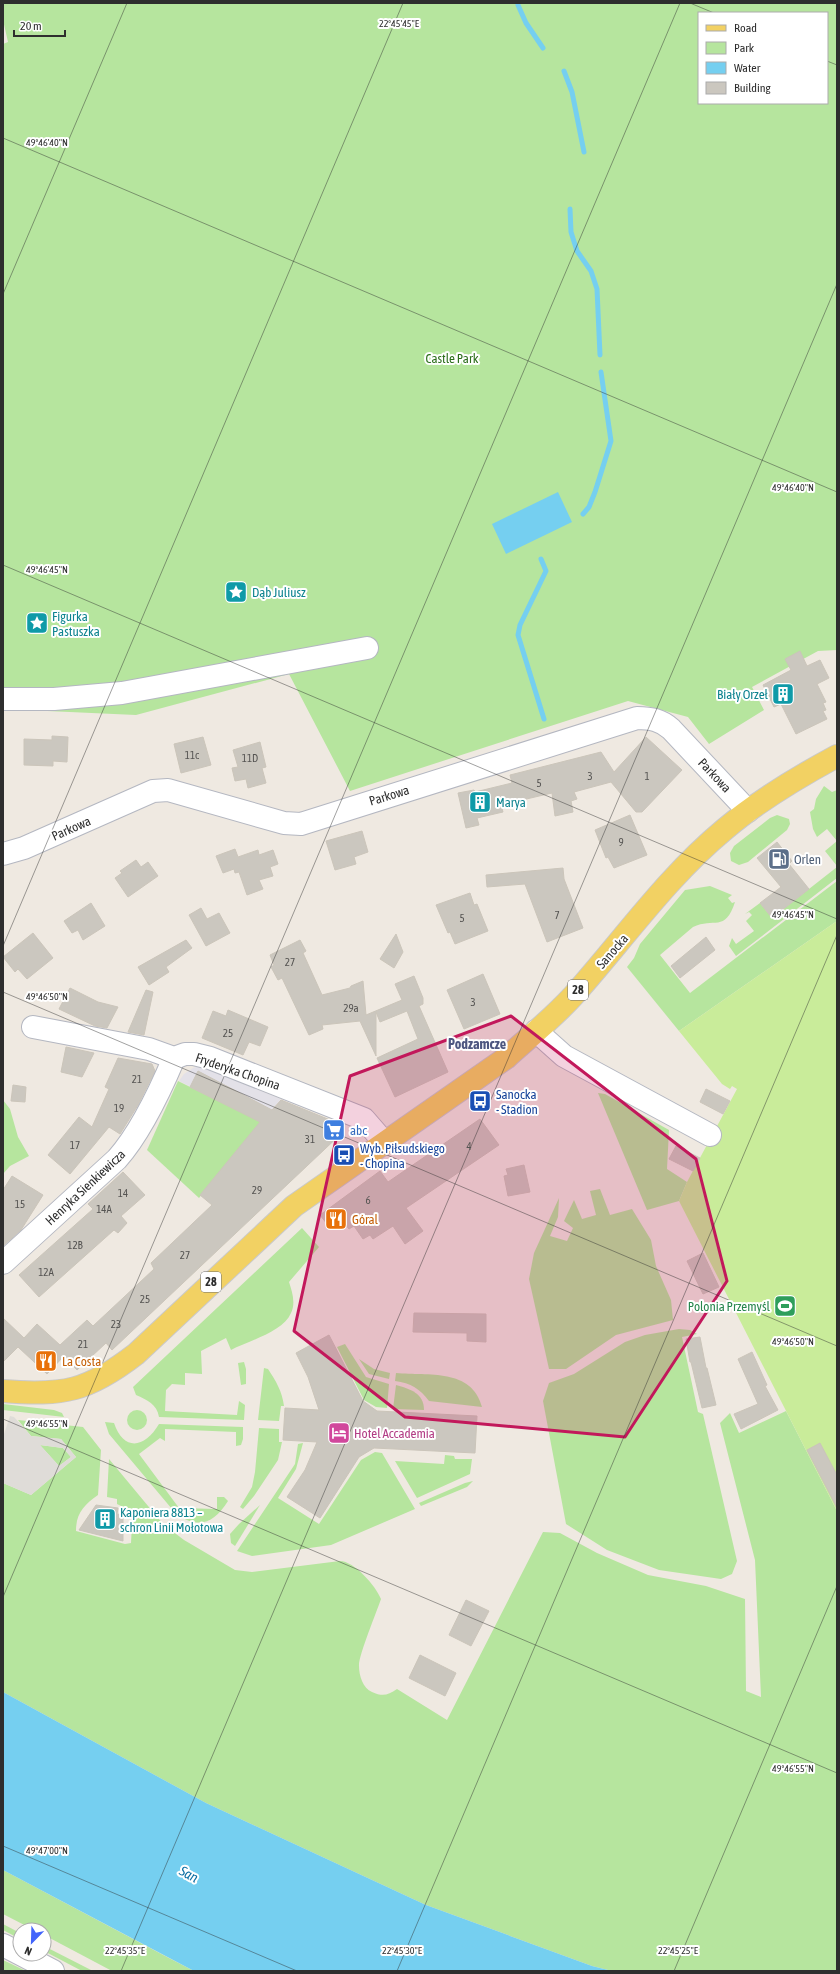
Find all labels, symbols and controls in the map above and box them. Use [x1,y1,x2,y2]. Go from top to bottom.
scale bar [14,12,65,38]
legend [698,12,828,104]
text: 22°45'45"E [379,18,420,29]
text: 20 m [20,19,42,33]
text: Road [734,21,757,35]
text: Park [734,41,755,55]
text: Water [734,61,761,75]
text: Building [734,81,772,95]
text: 49°46'40"N [26,137,68,148]
park label: Castle Park [426,351,479,366]
text: 49°46'40"N [772,482,814,493]
text: 49°46'45"N [26,564,68,575]
place icon: Dąb Juliusz [223,579,249,605]
place label: Dąb Juliusz [252,585,306,600]
place label: Figurka Pastuszka [52,609,100,639]
place icon: Figurka Pastuszka [24,610,50,636]
building icon: Biały Orzeł [770,681,796,707]
place label: Biały Orzeł [717,687,769,702]
house number: 11c [185,749,200,761]
house number: 11D [242,752,258,764]
street label: Parkowa [695,755,734,795]
house number: 3 [587,770,593,782]
house number: 1 [644,770,650,782]
house number: 5 [536,777,542,789]
street label: Parkowa [367,782,411,809]
building icon: Marya [467,789,493,815]
place label: Marya [496,795,526,810]
street label: Parkowa [49,813,93,844]
house number: 9 [618,836,624,848]
fuel station icon: Orlen [766,846,792,872]
place label: Orlen [794,852,821,867]
house number: 7 [554,909,560,921]
text: 49°46'45"N [772,909,814,920]
house number: 5 [459,912,465,924]
street label: Sanocka [593,931,631,972]
house number: 27 [285,956,295,968]
road number: 28 [568,980,588,1000]
text: 49°46'50"N [26,991,68,1002]
house number: 3 [470,996,476,1008]
house number: 29a [343,1002,359,1014]
house number: 25 [223,1027,233,1039]
district label: Podzamcze [448,1036,506,1052]
street label: Fryderyka Chopina [194,1050,282,1093]
house number: 21 [132,1073,142,1085]
place label: Sanocka - Stadion [496,1087,538,1117]
bus stop icon: Sanocka - Stadion [467,1088,493,1114]
house number: 19 [114,1102,124,1114]
supermarket icon: abc [321,1117,347,1143]
place label: abc [350,1123,367,1138]
house number: 31 [305,1133,315,1145]
house number: 17 [70,1139,80,1151]
house number: 4 [466,1140,472,1152]
place label: Wyb. Piłsudskiego - Chopina [360,1141,445,1171]
bus stop icon: Wyb. Piłsudskiego - Chopina [331,1142,357,1168]
street label: Henryka Sienkiewicza [42,1147,128,1228]
house number: 29 [252,1184,262,1196]
house number: 14 [118,1187,128,1199]
house number: 6 [365,1194,371,1206]
house number: 15 [15,1198,25,1210]
house number: 14A [96,1203,112,1215]
restaurant icon: Góral [323,1206,349,1232]
place label: Góral [352,1212,379,1227]
house number: 12B [67,1239,84,1251]
house number: 27 [180,1249,190,1261]
house number: 12A [38,1266,54,1278]
road number: 28 [201,1272,221,1292]
house number: 25 [140,1293,150,1305]
sports icon: Polonia Przemyśl [772,1293,798,1319]
place label: Polonia Przemyśl [688,1299,771,1314]
house number: 23 [111,1318,121,1330]
text: 49°46'50"N [772,1336,814,1347]
house number: 21 [78,1338,88,1350]
restaurant icon: La Costa [33,1348,59,1374]
place label: La Costa [62,1354,101,1369]
text: 49°46'55"N [26,1418,68,1429]
hotel icon: Hotel Accademia [326,1420,352,1446]
place label: Hotel Accademia [354,1426,435,1441]
place label: Kaponiera 8813 – schron Linii Mołotowa [120,1505,223,1535]
building icon: Kaponiera 8813 – schron Linii Mołotowa [92,1506,118,1532]
text: 49°46'55"N [772,1763,814,1774]
text: 49°47'00"N [26,1845,68,1856]
water label: San [176,1862,201,1886]
north arrow [12,1922,52,1962]
text: N [23,1944,33,1958]
text: 22°45'35"E [105,1945,146,1956]
text: 22°45'30"E [382,1945,423,1956]
text: 22°45'25"E [658,1945,699,1956]

